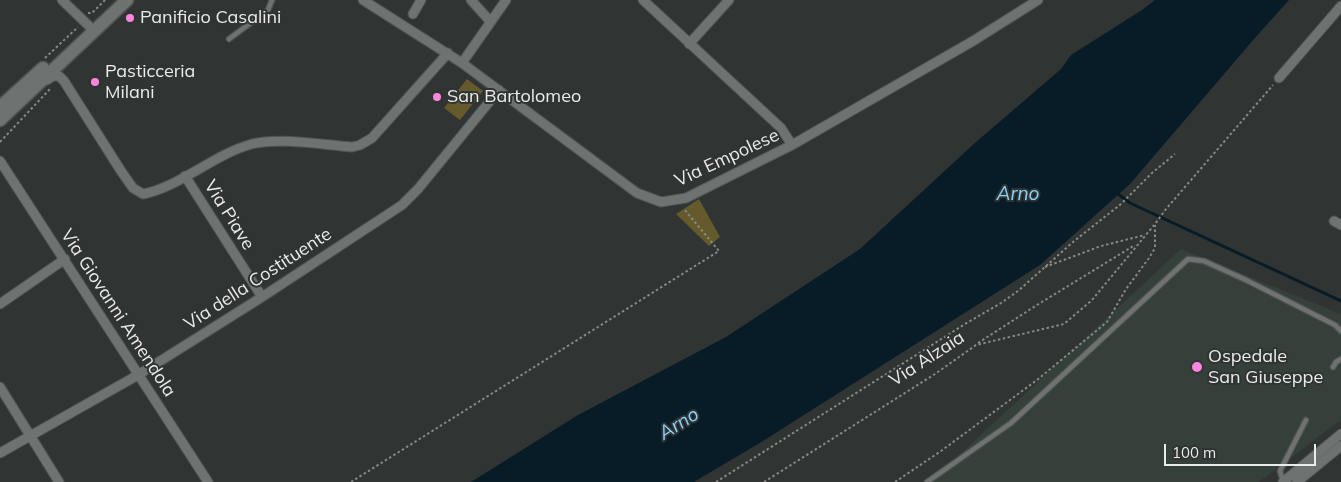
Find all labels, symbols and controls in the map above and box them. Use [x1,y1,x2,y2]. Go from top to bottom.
place label: Panificio Casalini [140,7,281,29]
marker: Panificio Casalini [124,12,136,24]
place label: Pasticceria Milani [105,61,195,104]
marker: Pasticceria Milani [89,76,101,88]
place label: San Bartolomeo [447,86,581,108]
marker: San Bartolomeo [431,91,443,103]
street label: Via Empolese [671,124,783,192]
street label: Via Piave [199,176,259,254]
water label: Arno [997,183,1039,205]
street label: Via della Costituente [180,223,336,335]
street label: Via Giovanni Amendola [56,225,180,401]
street label: Via Alzaia [885,327,969,391]
place label: Ospedale San Giuseppe [1208,346,1323,388]
marker: Ospedale San Giuseppe [1190,360,1204,374]
water label: Arno [655,403,703,445]
scale bar [1166,434,1318,466]
text: 100 m [1172,443,1216,462]

